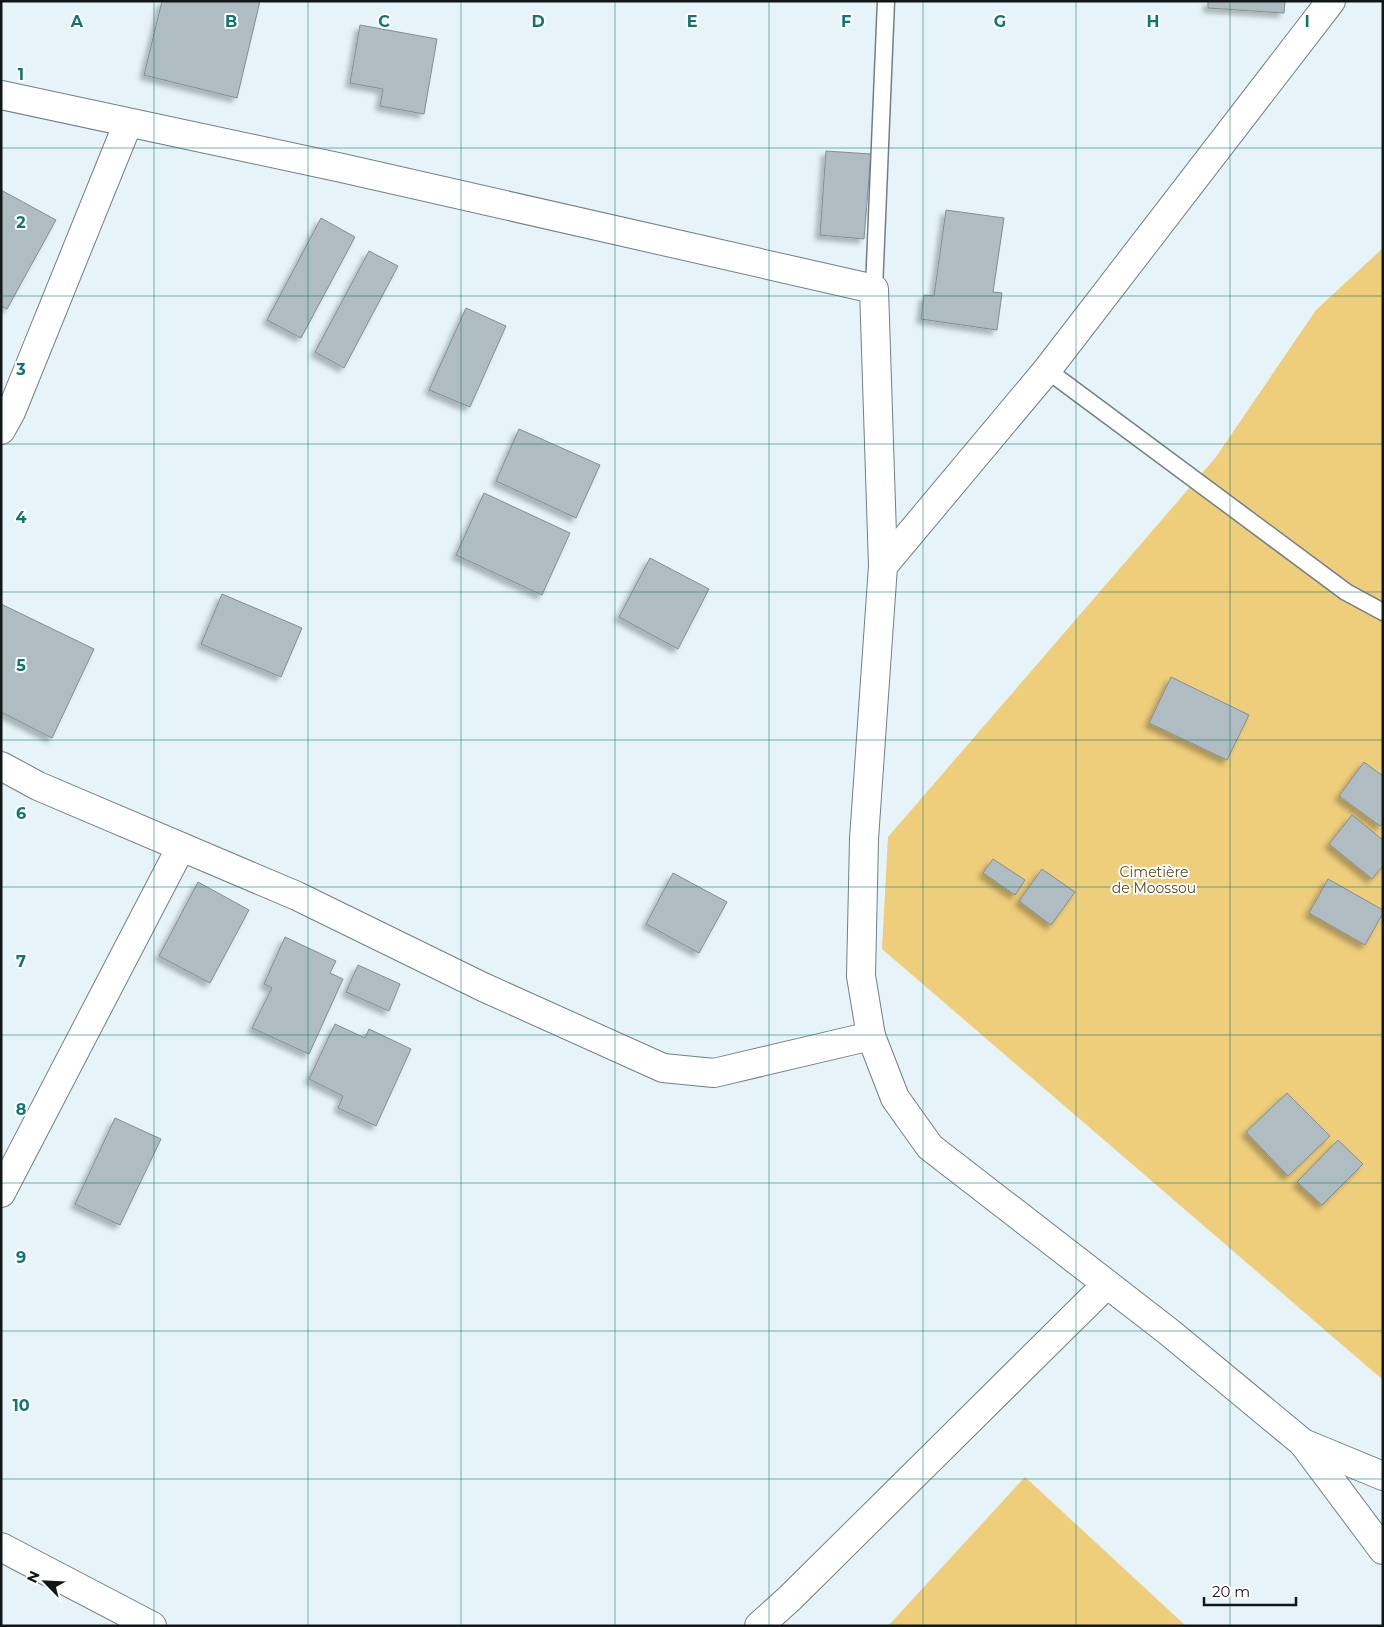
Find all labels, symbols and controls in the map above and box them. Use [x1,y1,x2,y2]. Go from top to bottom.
text: A [70,12,84,31]
text: B [225,12,237,31]
text: C [378,12,390,31]
text: D [531,12,545,31]
text: E [687,12,697,31]
text: F [841,12,851,31]
text: G [994,12,1006,31]
text: H [1147,12,1159,31]
text: I [1304,12,1310,31]
text: 1 [18,65,24,84]
text: 2 [16,213,26,232]
text: 3 [15,360,26,379]
text: 4 [15,508,27,527]
text: 5 [16,656,26,675]
text: 6 [16,804,26,823]
park label: Cimetière de Moossou [1112,863,1196,897]
text: 7 [16,952,26,971]
text: 8 [16,1100,26,1119]
text: 9 [16,1248,26,1267]
text: 10 [12,1396,30,1415]
north arrow [20,1557,70,1607]
text: N [23,1568,44,1586]
scale bar [1204,1574,1296,1606]
text: 20 m [1212,1582,1250,1601]

